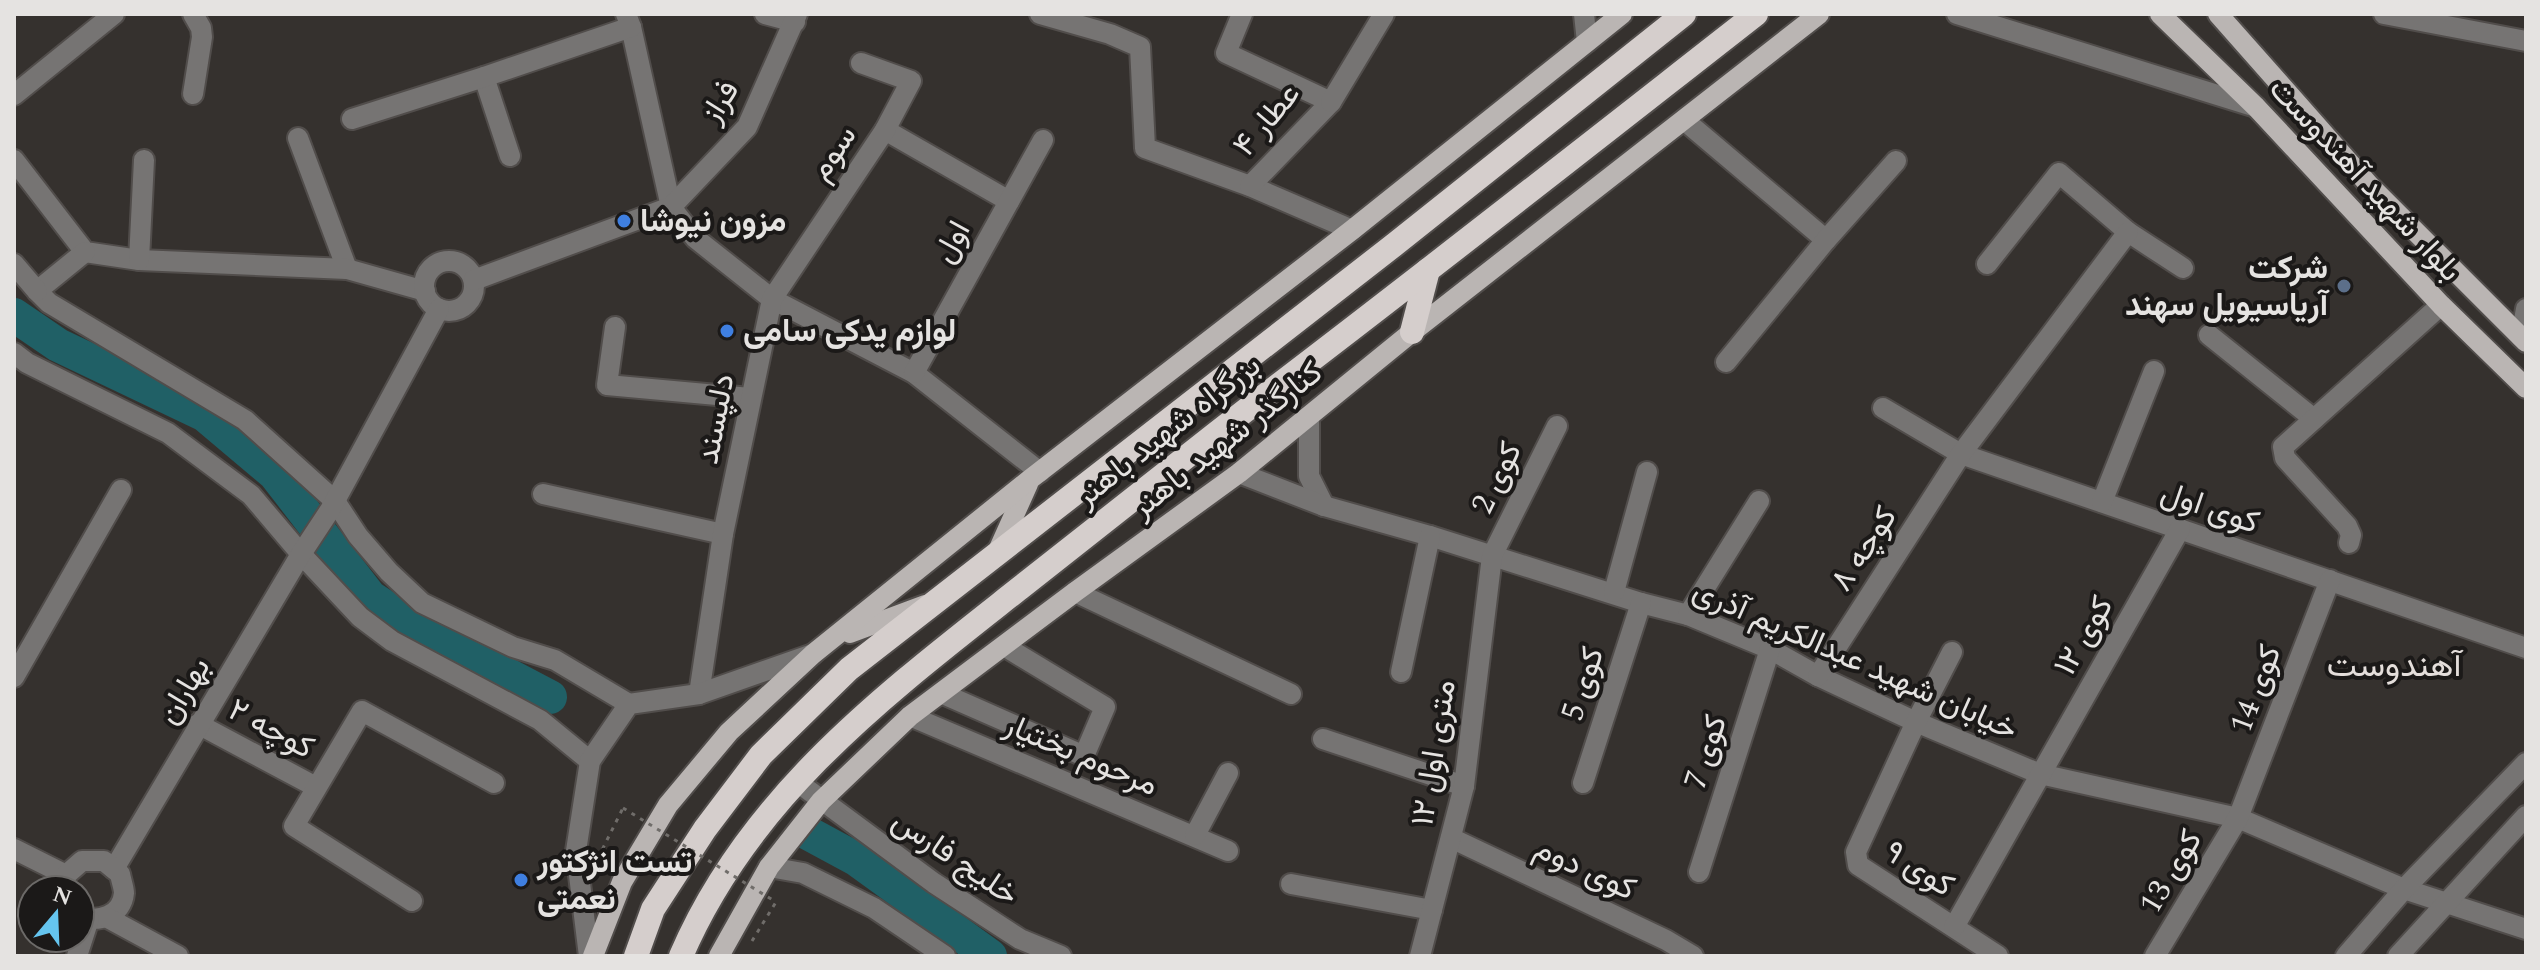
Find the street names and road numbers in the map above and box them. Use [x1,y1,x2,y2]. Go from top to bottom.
street label: بلوار شهید آهندوست [2257,67,2473,293]
street label: فراز [687,71,752,134]
street label: عطار ۴ [1221,72,1313,168]
street label: سوم [796,115,870,191]
street label: اول [920,212,984,272]
street label: بزرگراه شهید باهنر [1063,342,1272,520]
street label: کنارگذر شهید باهنر [1120,349,1334,531]
street label: دلپسند [683,370,749,468]
street label: کوی 2 [1459,434,1535,522]
street label: کوی اول [2154,468,2266,548]
street label: کوچه ۸ [1818,497,1910,601]
street label: خیابان شهید عبدالکریم آذری [1685,566,2025,754]
street label: کوی ۱۲ [2042,587,2126,685]
street label: کوی 14 [2217,638,2295,740]
street label: کوی 5 [1548,641,1618,727]
street label: بهاران [145,648,223,734]
street label: ۱۲ متری اول [1398,676,1470,830]
street label: کوچه ۲ [219,686,323,772]
street label: مرحوم بختیار [995,700,1166,809]
street label: کوی 7 [1671,709,1741,795]
street label: خلیج فارس [882,797,1028,919]
street label: کوی 13 [2127,820,2215,924]
street label: کوی دوم [1526,824,1644,914]
street label: کوی ۹ [1874,828,1964,910]

